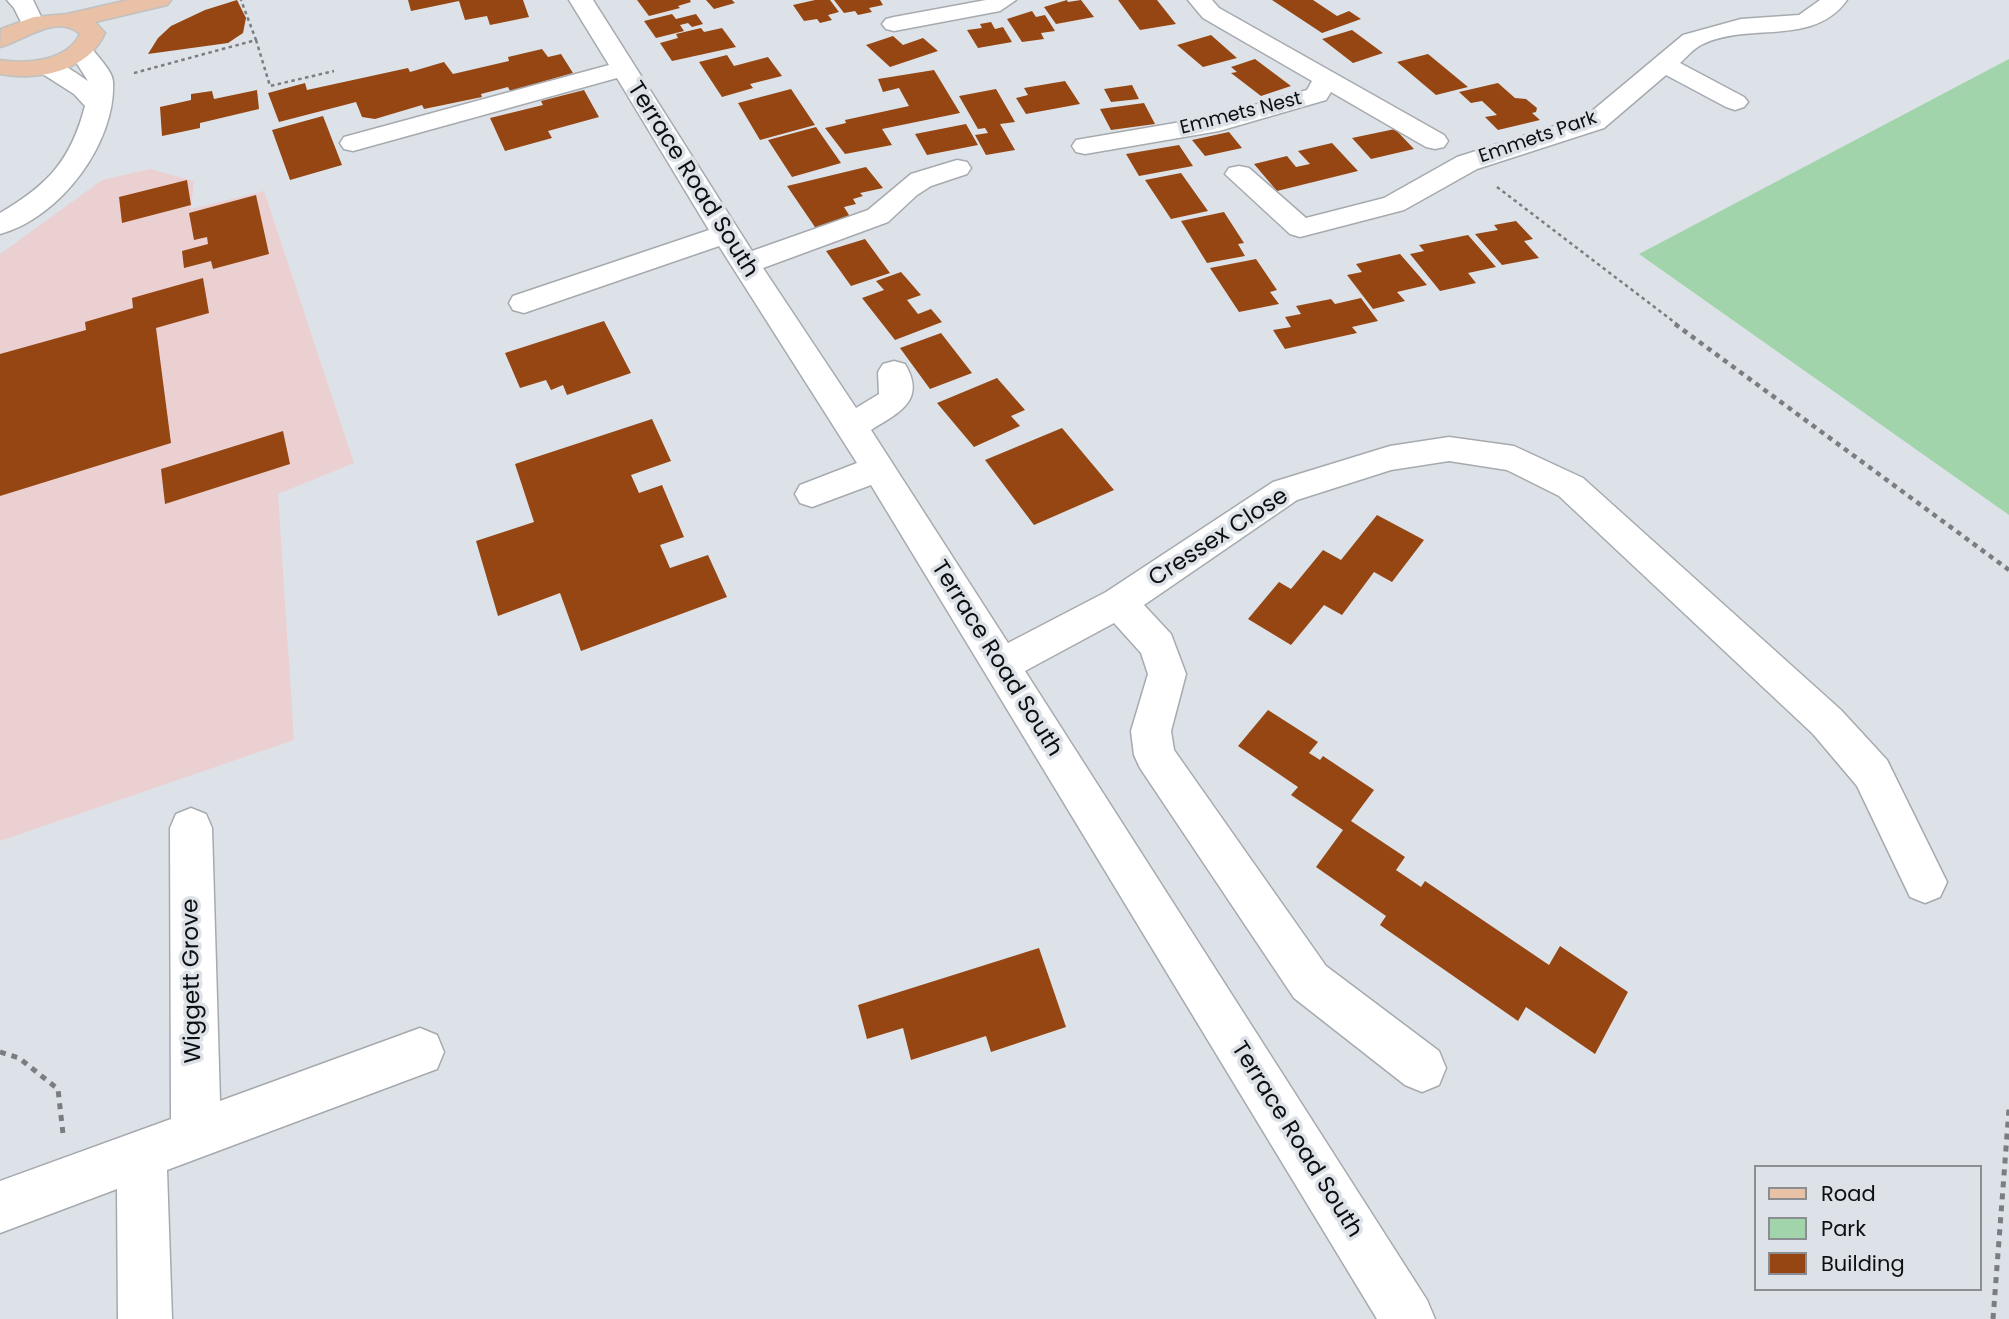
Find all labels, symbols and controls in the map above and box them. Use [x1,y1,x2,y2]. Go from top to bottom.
street label: Terrace Road South [620,77,764,283]
street label: Emmets Nest [1178,88,1304,140]
street label: Emmets Park [1476,107,1600,169]
street label: Cressex Close [1144,483,1294,593]
street label: Terrace Road South [924,556,1068,762]
street label: Wiggett Grove [178,898,208,1064]
street label: Terrace Road South [1224,1037,1368,1243]
legend [1754,1165,1981,1291]
text: Road [1821,1179,1876,1208]
text: Park [1821,1214,1866,1243]
text: Building [1821,1249,1905,1278]

